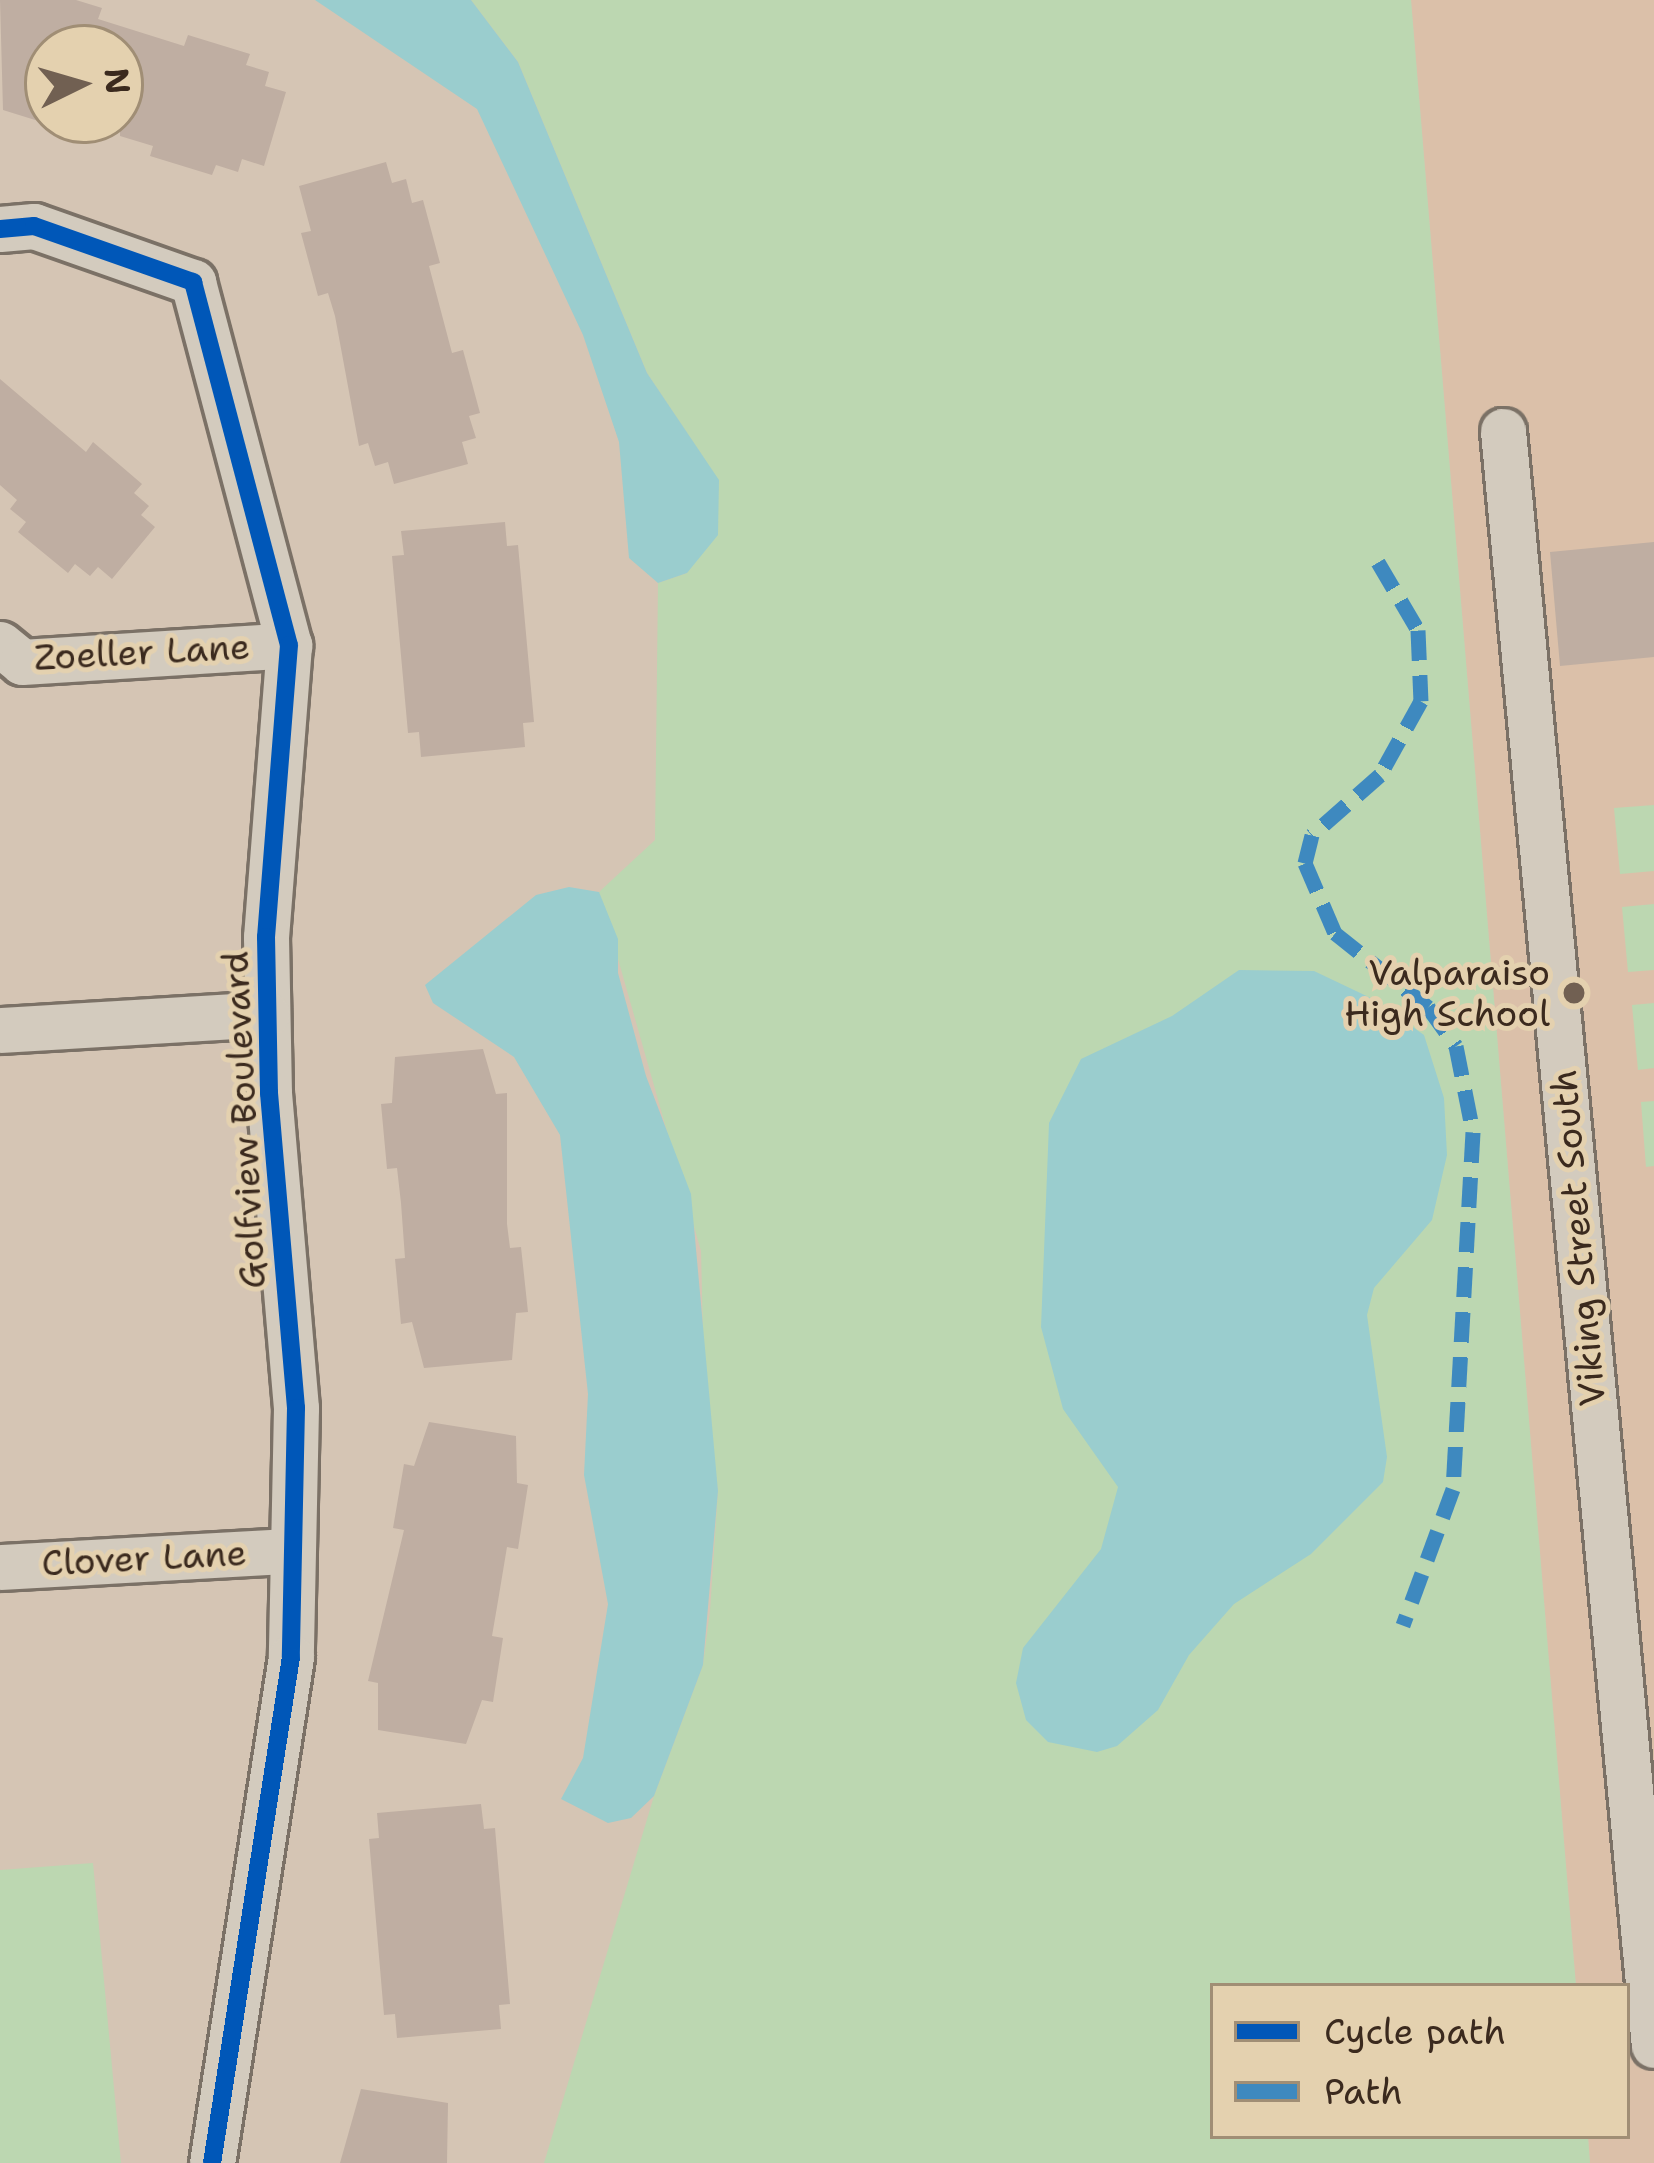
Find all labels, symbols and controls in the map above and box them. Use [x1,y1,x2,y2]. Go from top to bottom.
north arrow [24,24,144,144]
text: N [94,66,141,96]
street label: Zoeller Lane [33,625,251,679]
street label: Golfview Boulevard [214,950,274,1290]
place label: Valparaiso High School [1344,950,1550,1035]
marker: Valparaiso High School [1561,980,1587,1006]
street label: Viking Street South [1542,1068,1614,1408]
street label: Clover Lane [40,1531,248,1585]
legend [1210,1983,1630,2139]
text: Cycle path [1324,2007,1506,2056]
text: Path [1324,2067,1403,2116]

